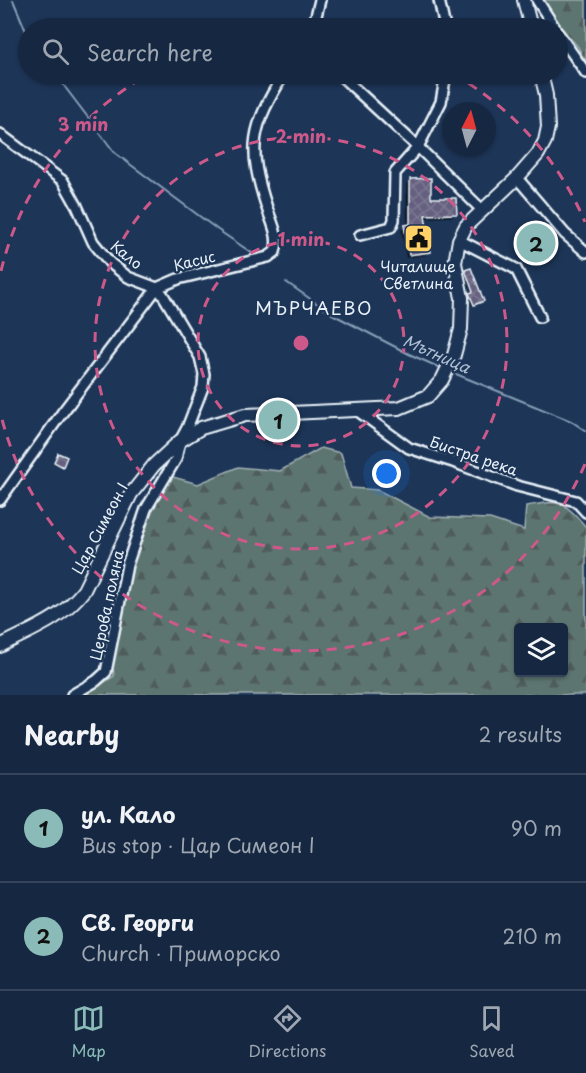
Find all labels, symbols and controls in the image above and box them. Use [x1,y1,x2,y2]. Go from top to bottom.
search box [18,18,568,84]
icon: search [39,35,72,68]
text: Search here [87,35,213,68]
north arrow [442,102,496,156]
text: 3 min [58,110,108,137]
text: 2 min [276,122,326,149]
pin: 2 [516,220,556,266]
public building icon: Читалище Светлина [402,222,434,254]
text: 1 min [278,225,324,252]
street label: Кало [106,234,148,274]
street label: Касис [171,244,217,276]
place label: Читалище Светлина [380,254,456,294]
district label: МЪРЧАЕВО [255,294,373,321]
water label: Мътница [400,328,475,379]
centre of rings [291,333,311,353]
pin: 1 [258,398,298,442]
street label: Бистра река [427,429,521,481]
your location [372,459,401,488]
street label: Цар Симеон I [65,478,133,578]
street label: Церова поляна [83,547,129,662]
map controls [514,623,568,677]
button: layers [514,623,568,677]
text: Nearby [24,715,119,754]
text: 2 results [479,719,562,749]
text: ул. Кало [81,797,176,830]
text: 1 [39,813,48,843]
text: 90 m [511,813,562,843]
text: Bus stop · Цар Симеон I [81,830,315,860]
text: Св. Георги [81,905,194,938]
text: 2 [36,921,51,951]
text: 210 m [503,921,562,951]
text: Church · Приморско [81,938,281,968]
tab: Map [71,1002,106,1062]
tab: Directions [248,1002,326,1062]
tab: Saved [469,1002,515,1062]

